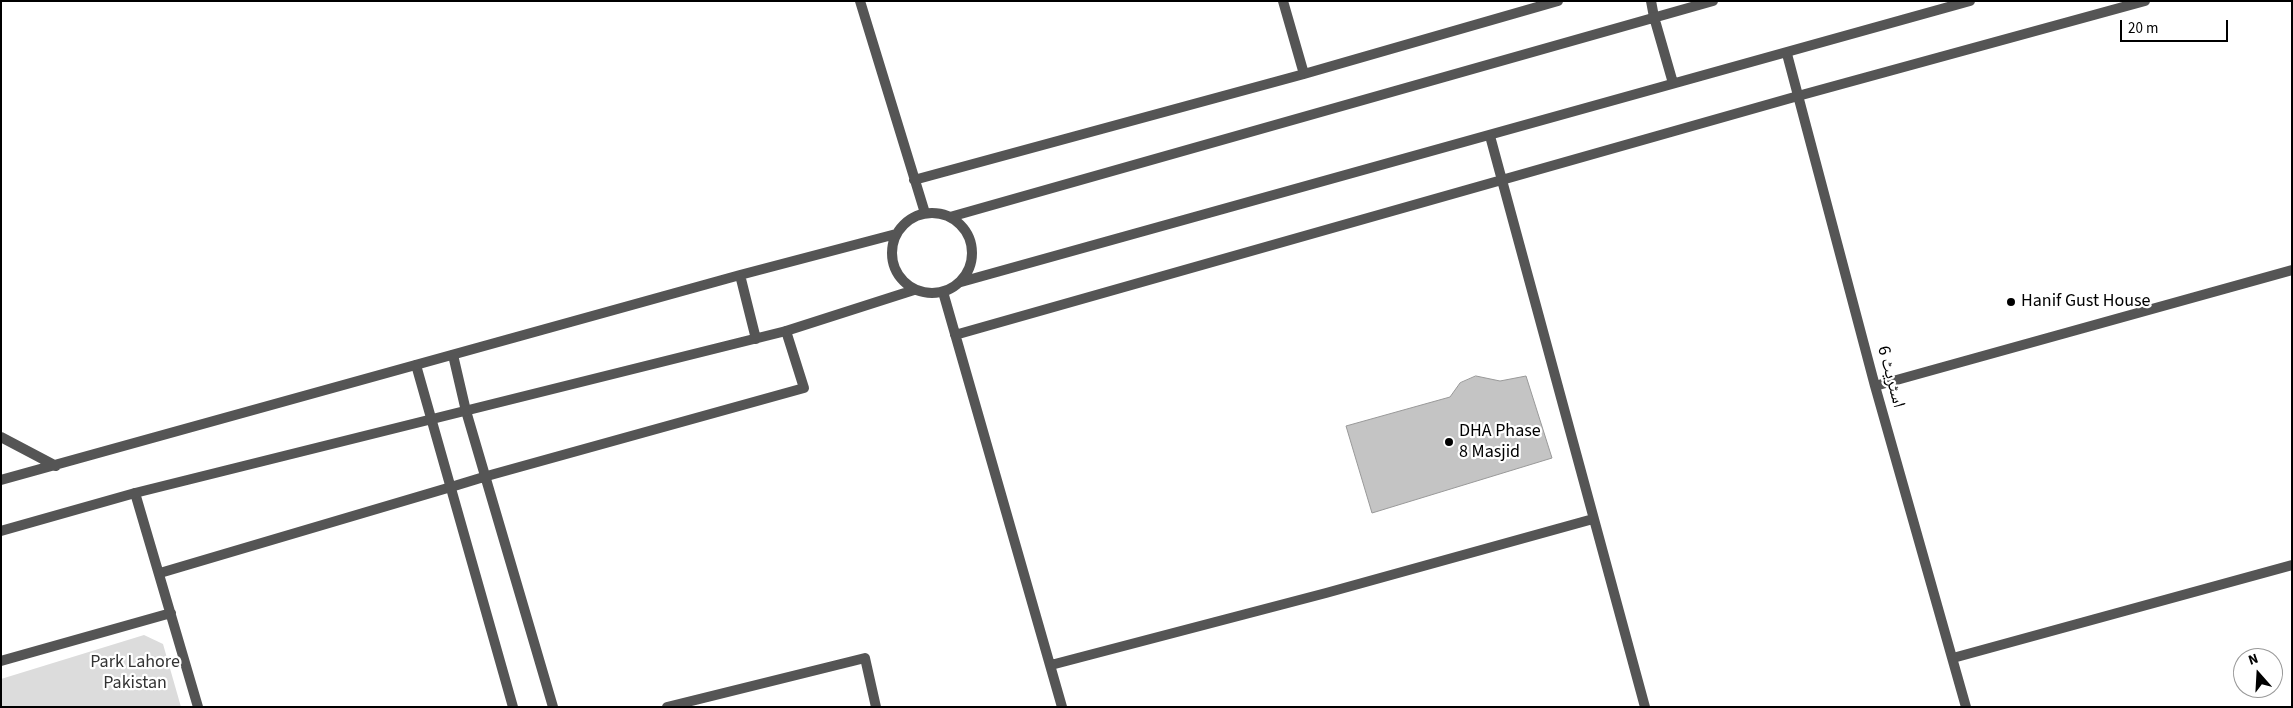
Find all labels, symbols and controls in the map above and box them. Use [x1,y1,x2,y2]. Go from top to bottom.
scale bar [2123,10,2230,42]
text: 20 m [2128,18,2158,39]
place label: Hanif Gust House [2021,291,2150,313]
marker: Hanif Gust House [2005,296,2017,308]
street label: اسٹریٹ 6 [1871,344,1909,410]
place label: DHA Phase 8 Masjid [1459,421,1541,464]
marker: DHA Phase 8 Masjid [1443,436,1455,448]
north arrow [2233,648,2283,698]
text: N [2246,649,2261,671]
park label: Park Lahore Pakistan [90,652,180,694]

